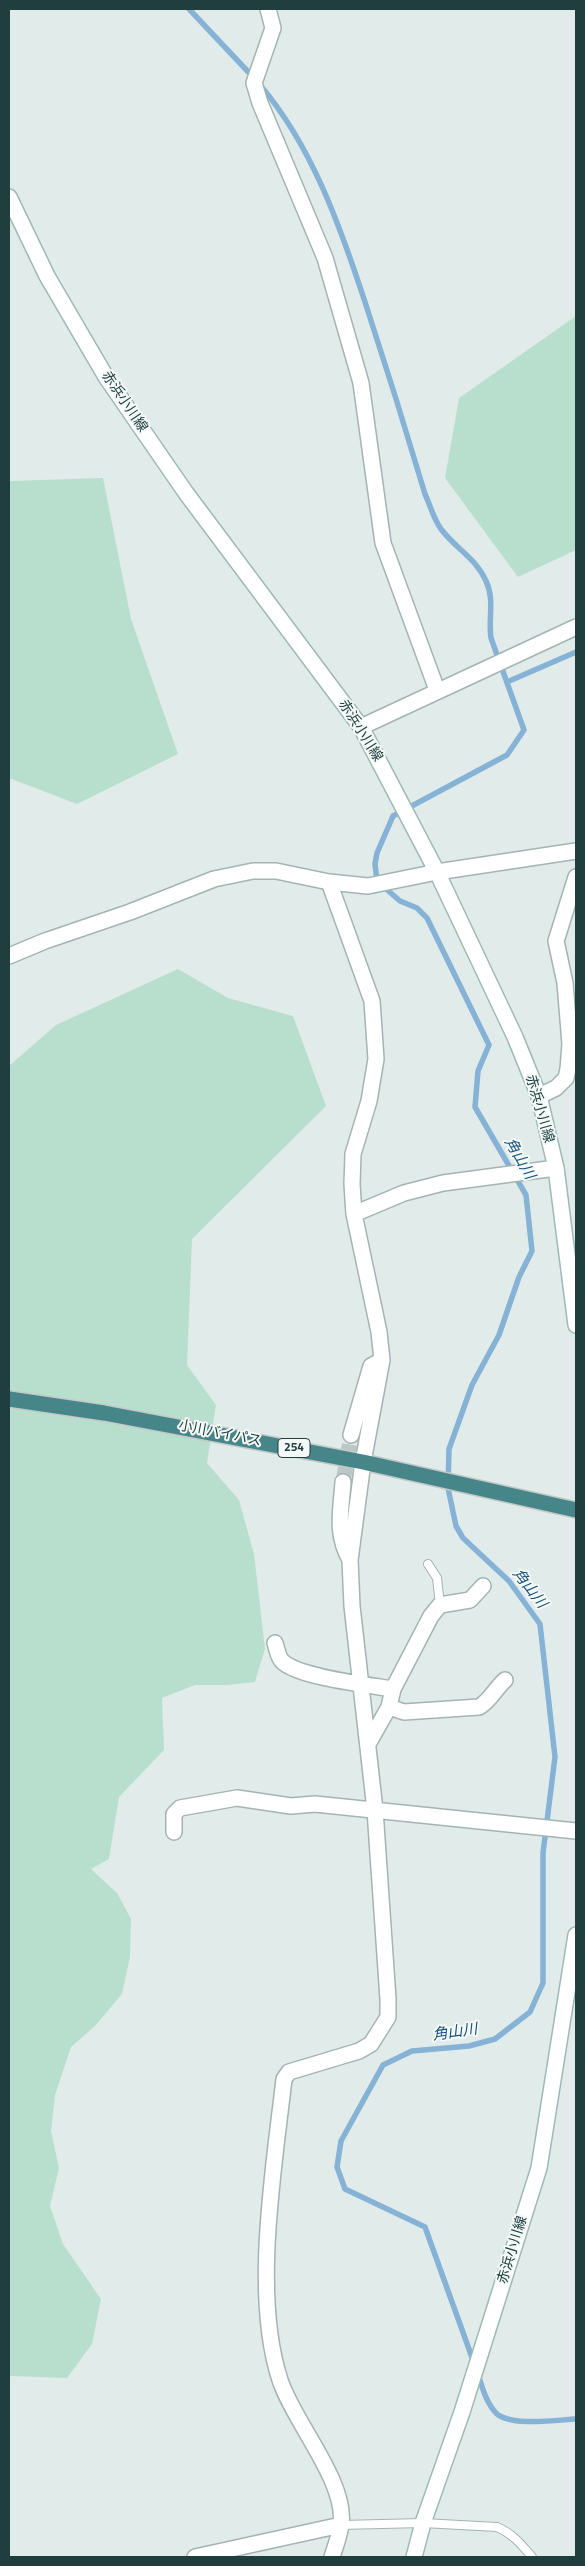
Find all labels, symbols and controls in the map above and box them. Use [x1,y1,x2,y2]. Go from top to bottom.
street label: 赤浜小川線 [97,368,151,436]
street label: 赤浜小川線 [334,697,386,765]
street label: 赤浜小川線 [521,1073,557,1145]
water label: 角山川 [500,1135,538,1183]
street label: 小川バイパス [177,1418,263,1450]
road number: 254 [278,1439,310,1458]
water label: 角山川 [508,1566,550,1612]
water label: 角山川 [431,2021,479,2045]
street label: 赤浜小川線 [495,2214,531,2286]

